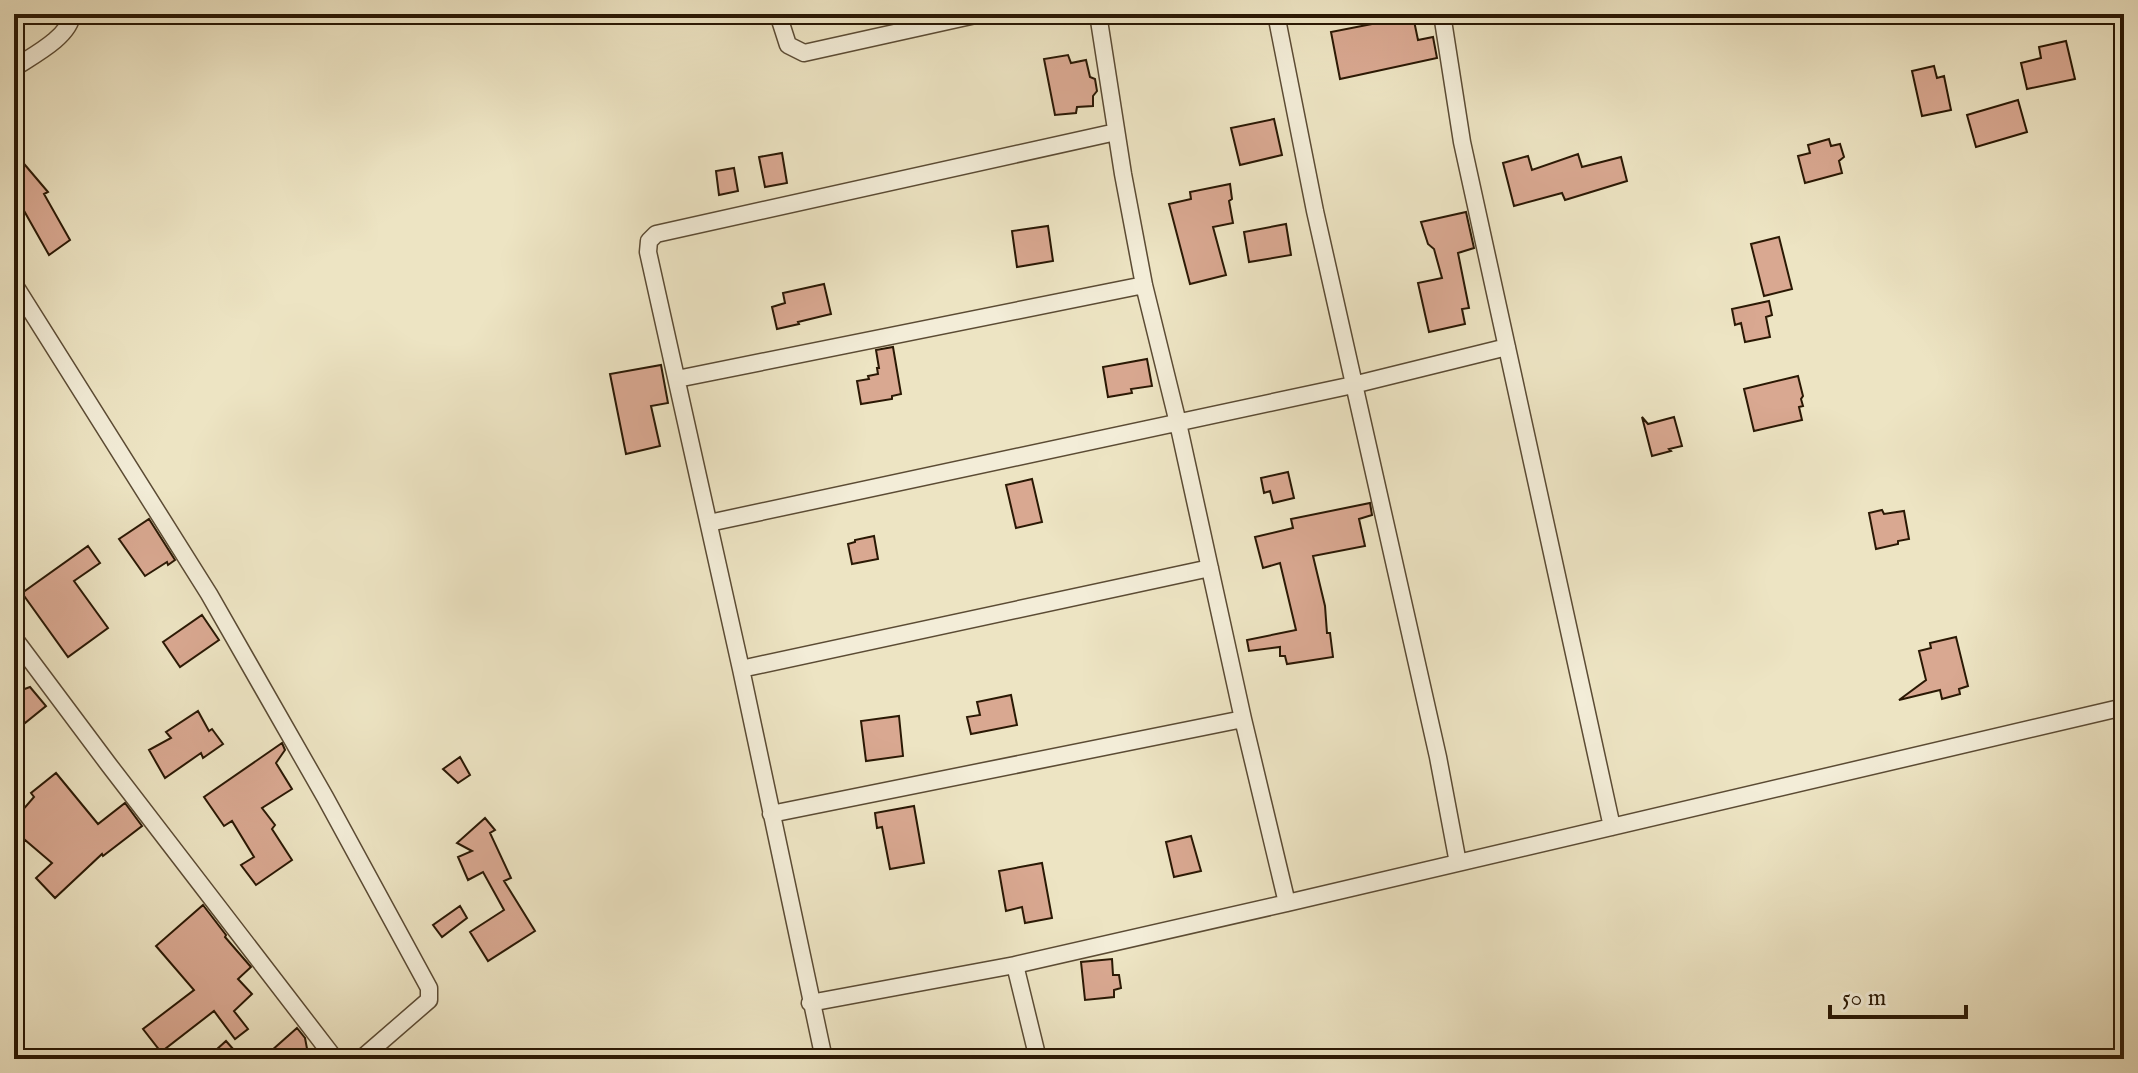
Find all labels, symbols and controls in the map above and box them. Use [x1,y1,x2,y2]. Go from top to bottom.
scale bar [1830,969,1966,1019]
text: 50 m [1842,983,1886,1014]

